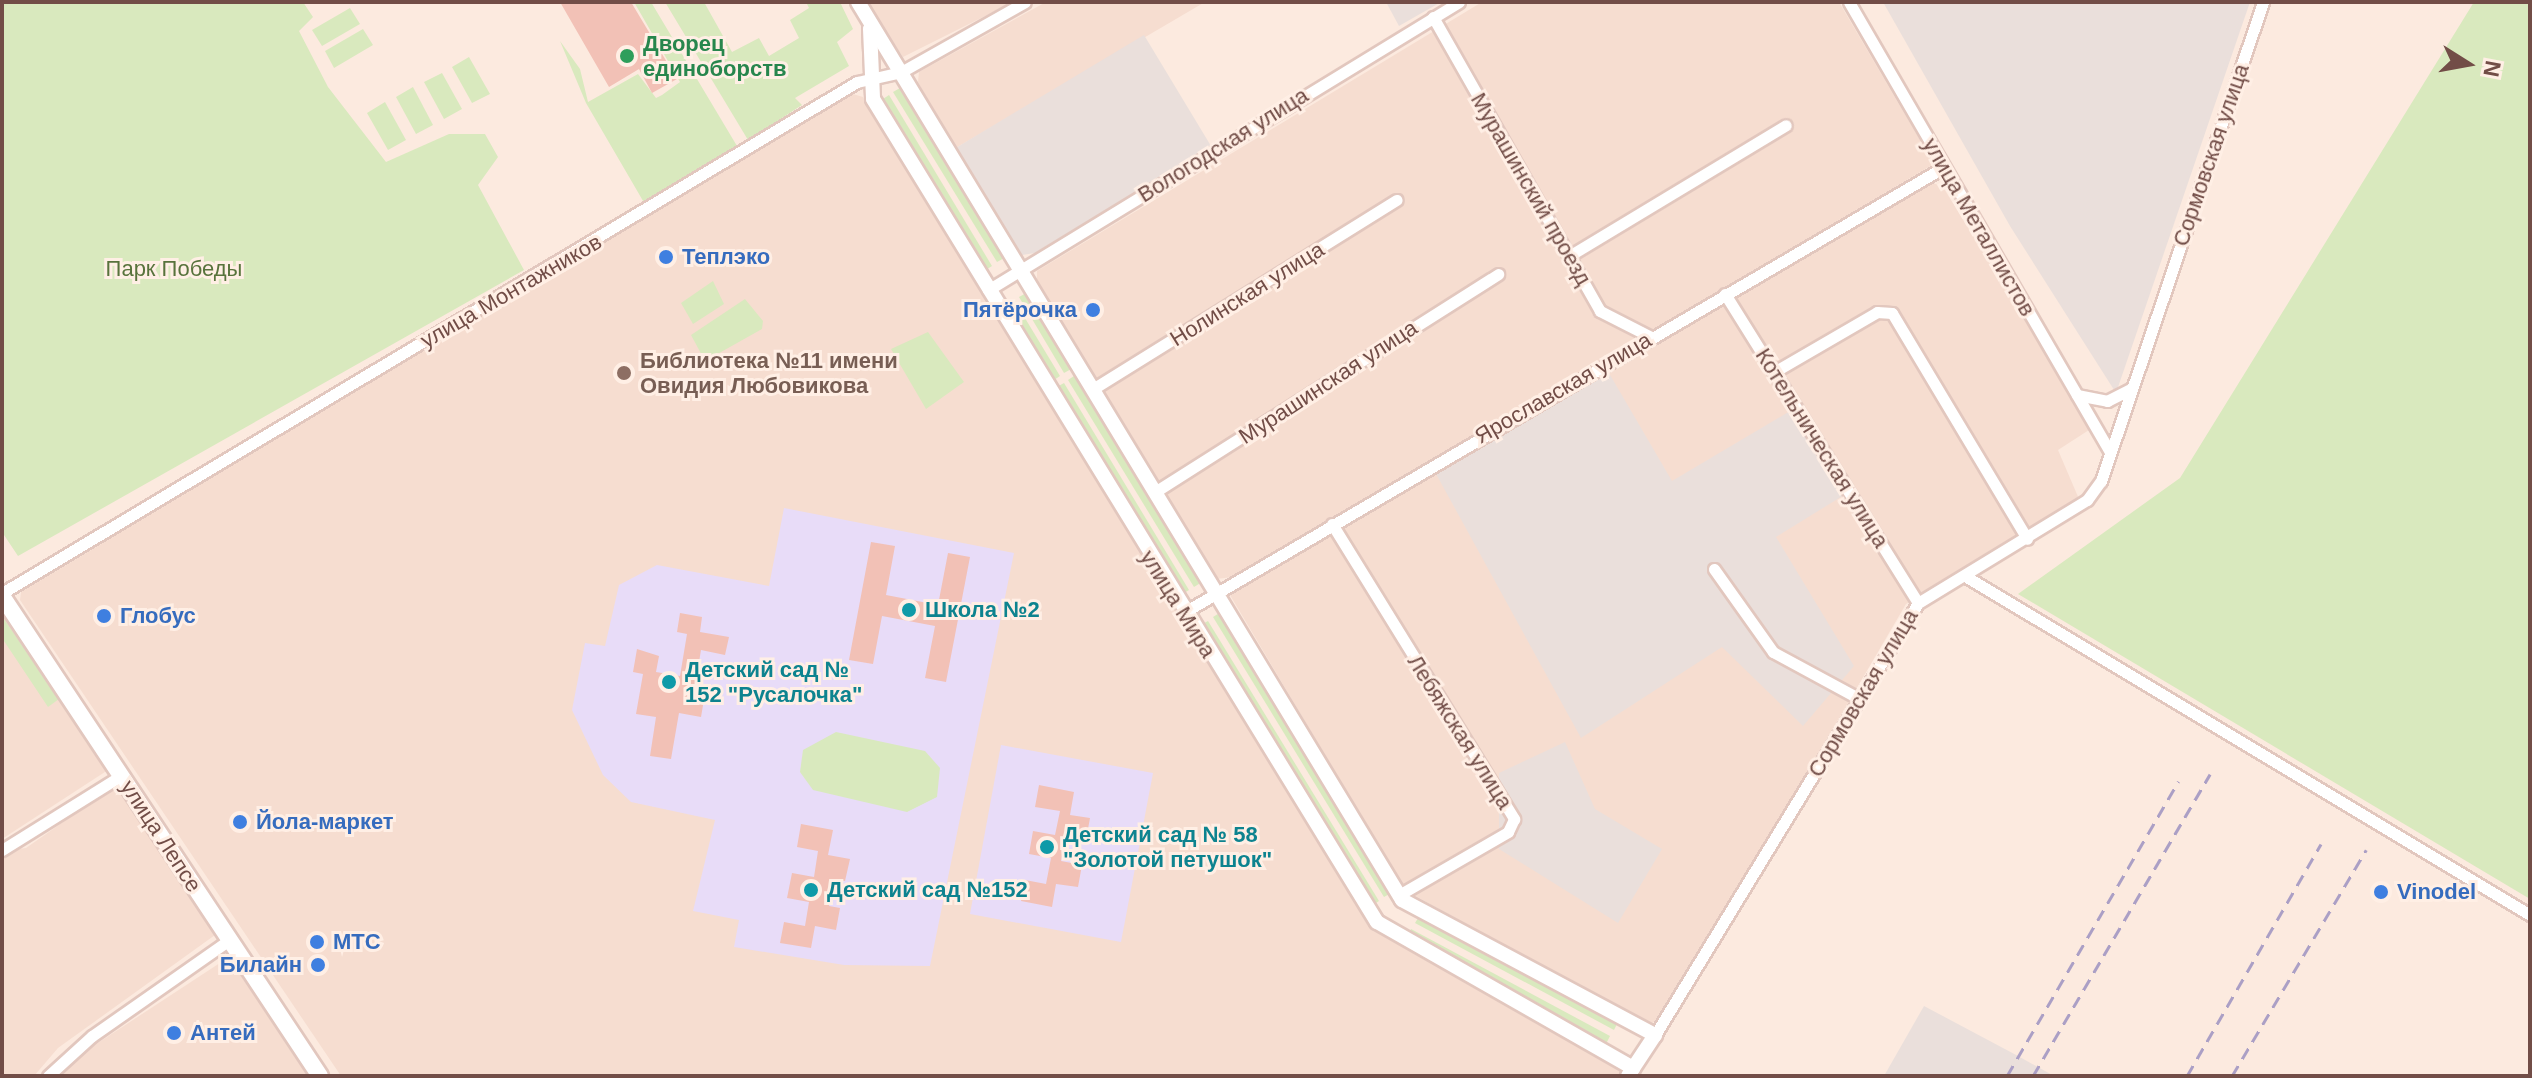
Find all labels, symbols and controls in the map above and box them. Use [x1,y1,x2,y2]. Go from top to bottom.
north arrow [2428,24,2508,104]
place label: Дворец единоборств [643,30,786,82]
marker: Дворец единоборств [618,47,636,65]
text: N [2478,58,2506,79]
street label: Сормовская улица [2167,60,2255,250]
street label: Вологодская улица [1133,82,1313,208]
street label: Мурашинский проезд [1465,88,1597,290]
street label: улица Металлистов [1917,133,2041,321]
street label: улица Монтажников [416,228,606,354]
street label: Нолинская улица [1165,236,1329,352]
place label: Теплэко [682,244,770,270]
marker: Теплэко [657,248,675,266]
park label: Парк Победы [106,256,242,282]
place label: Пятёрочка [963,297,1077,323]
marker: Пятёрочка [1084,301,1102,319]
street label: Мурашинская улица [1234,314,1422,450]
street label: Ярославская улица [1470,327,1656,449]
street label: Котельническая улица [1750,343,1894,553]
place label: Библиотека №11 имени Овидия Любовикова [640,347,898,398]
marker: Библиотека №11 имени Овидия Любовикова [615,364,633,382]
street label: улица Мира [1135,545,1221,663]
place label: Школа №2 [925,597,1040,623]
marker: Школа №2 [900,601,918,619]
place label: Глобус [120,603,196,629]
street label: Сормовская улица [1802,604,1924,782]
marker: Глобус [95,607,113,625]
street label: Лебяжская улица [1402,650,1518,814]
place label: Детский сад № 152 "Русалочка" [685,656,862,708]
marker: Детский сад № 152 "Русалочка" [660,673,678,691]
street label: улица Лепсе [115,775,207,897]
place label: Йола-маркет [256,809,394,835]
marker: Йола-маркет [231,813,249,831]
place label: Детский сад № 58 "Золотой петушок" [1063,821,1272,872]
marker: Детский сад № 58 "Золотой петушок" [1038,838,1056,856]
place label: Детский сад №152 [827,877,1028,903]
place label: Vinodel [2397,879,2476,905]
marker: Детский сад №152 [802,881,820,899]
marker: Vinodel [2372,883,2390,901]
place label: МТС [333,929,381,955]
marker: МТС [308,933,326,951]
place label: Билайн [220,952,302,978]
marker: Билайн [309,956,327,974]
place label: Антей [190,1020,256,1046]
marker: Антей [165,1024,183,1042]

